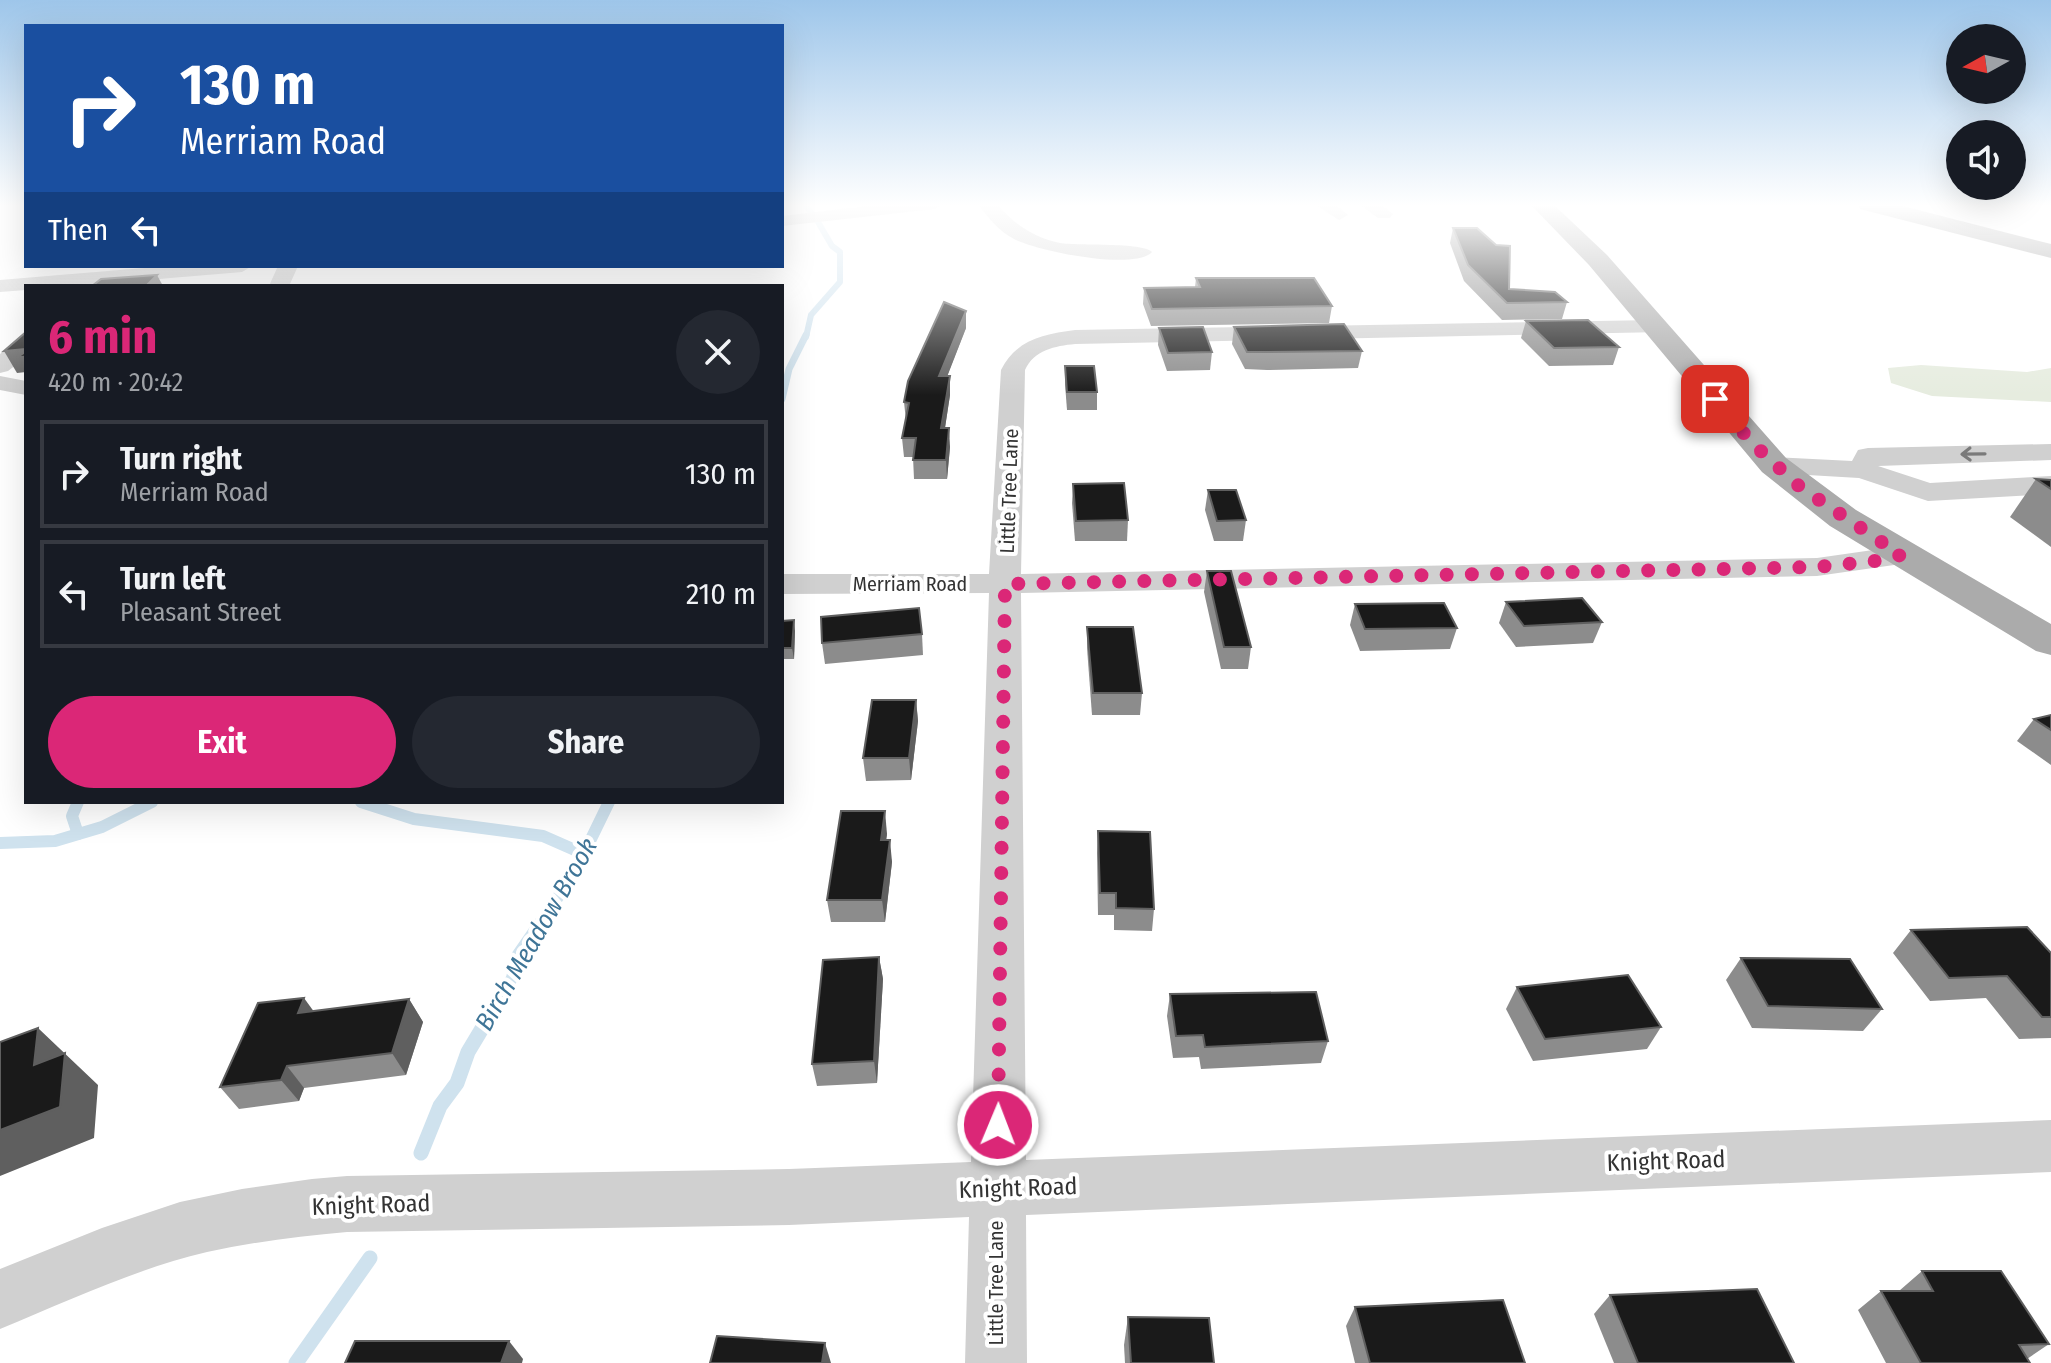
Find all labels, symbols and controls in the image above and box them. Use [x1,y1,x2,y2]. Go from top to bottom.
north arrow [1946,24,2026,104]
map controls [1946,24,2026,200]
text: 130 m [180,52,315,119]
icon: right [48,56,152,160]
text: Merriam Road [180,120,386,164]
button: sound [1946,120,2026,200]
icon: left [124,208,168,252]
text: Then [48,212,108,248]
text: 6 min [48,308,157,366]
button: close [676,310,760,394]
pin [1681,365,1749,433]
text: 420 m · 20:42 [48,367,183,398]
icon: arrive [1693,377,1737,421]
street label: Little Tree Lane [995,428,1023,554]
text: Turn right [120,441,242,477]
one-way arrow [1960,446,1987,461]
icon: right [52,452,96,496]
text: 130 m [685,456,756,492]
text: Merriam Road [120,477,269,508]
text: Turn left [120,561,226,597]
icon: left [52,572,96,616]
street label: Merriam Road [853,572,967,596]
text: 210 m [686,576,756,612]
text: Pleasant Street [120,597,281,628]
button: Exit [48,696,396,788]
button: Share [412,696,760,788]
water label: Birch Meadow Brook [469,833,604,1036]
position arrow [956,1083,1040,1167]
street label: Knight Road [1606,1145,1726,1177]
street label: Knight Road [958,1172,1078,1204]
street label: Knight Road [311,1189,431,1221]
street label: Little Tree Lane [984,1220,1008,1346]

